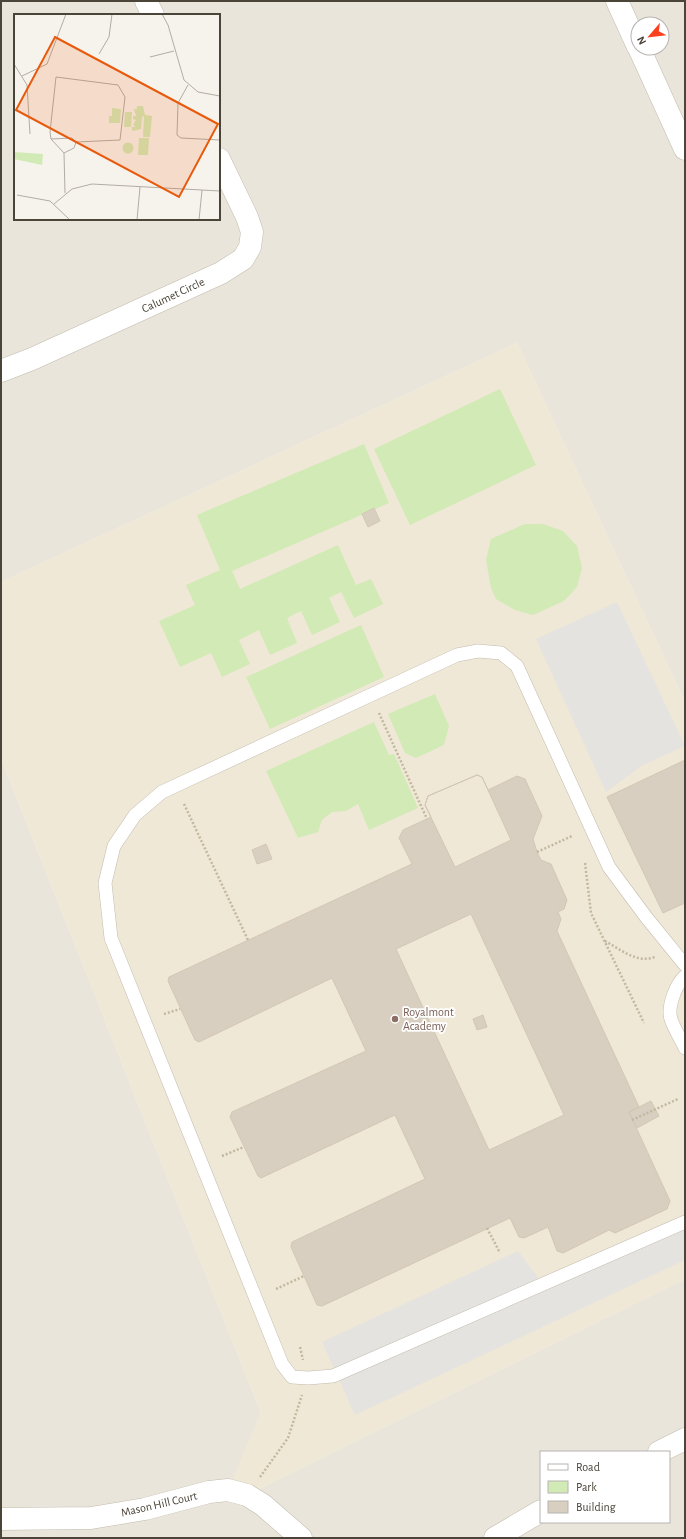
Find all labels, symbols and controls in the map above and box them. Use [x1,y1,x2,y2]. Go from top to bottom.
inset map [14,14,220,220]
north arrow [630,16,670,56]
text: N [635,34,648,46]
street label: Calumet Circle [140,275,206,315]
place label: Royalmont Academy [403,1006,454,1033]
marker: Royalmont Academy [390,1014,400,1024]
legend [540,1451,670,1523]
text: Road [576,1461,600,1473]
text: Park [576,1481,597,1493]
street label: Mason Hill Court [120,1489,198,1519]
text: Building [576,1501,616,1513]

